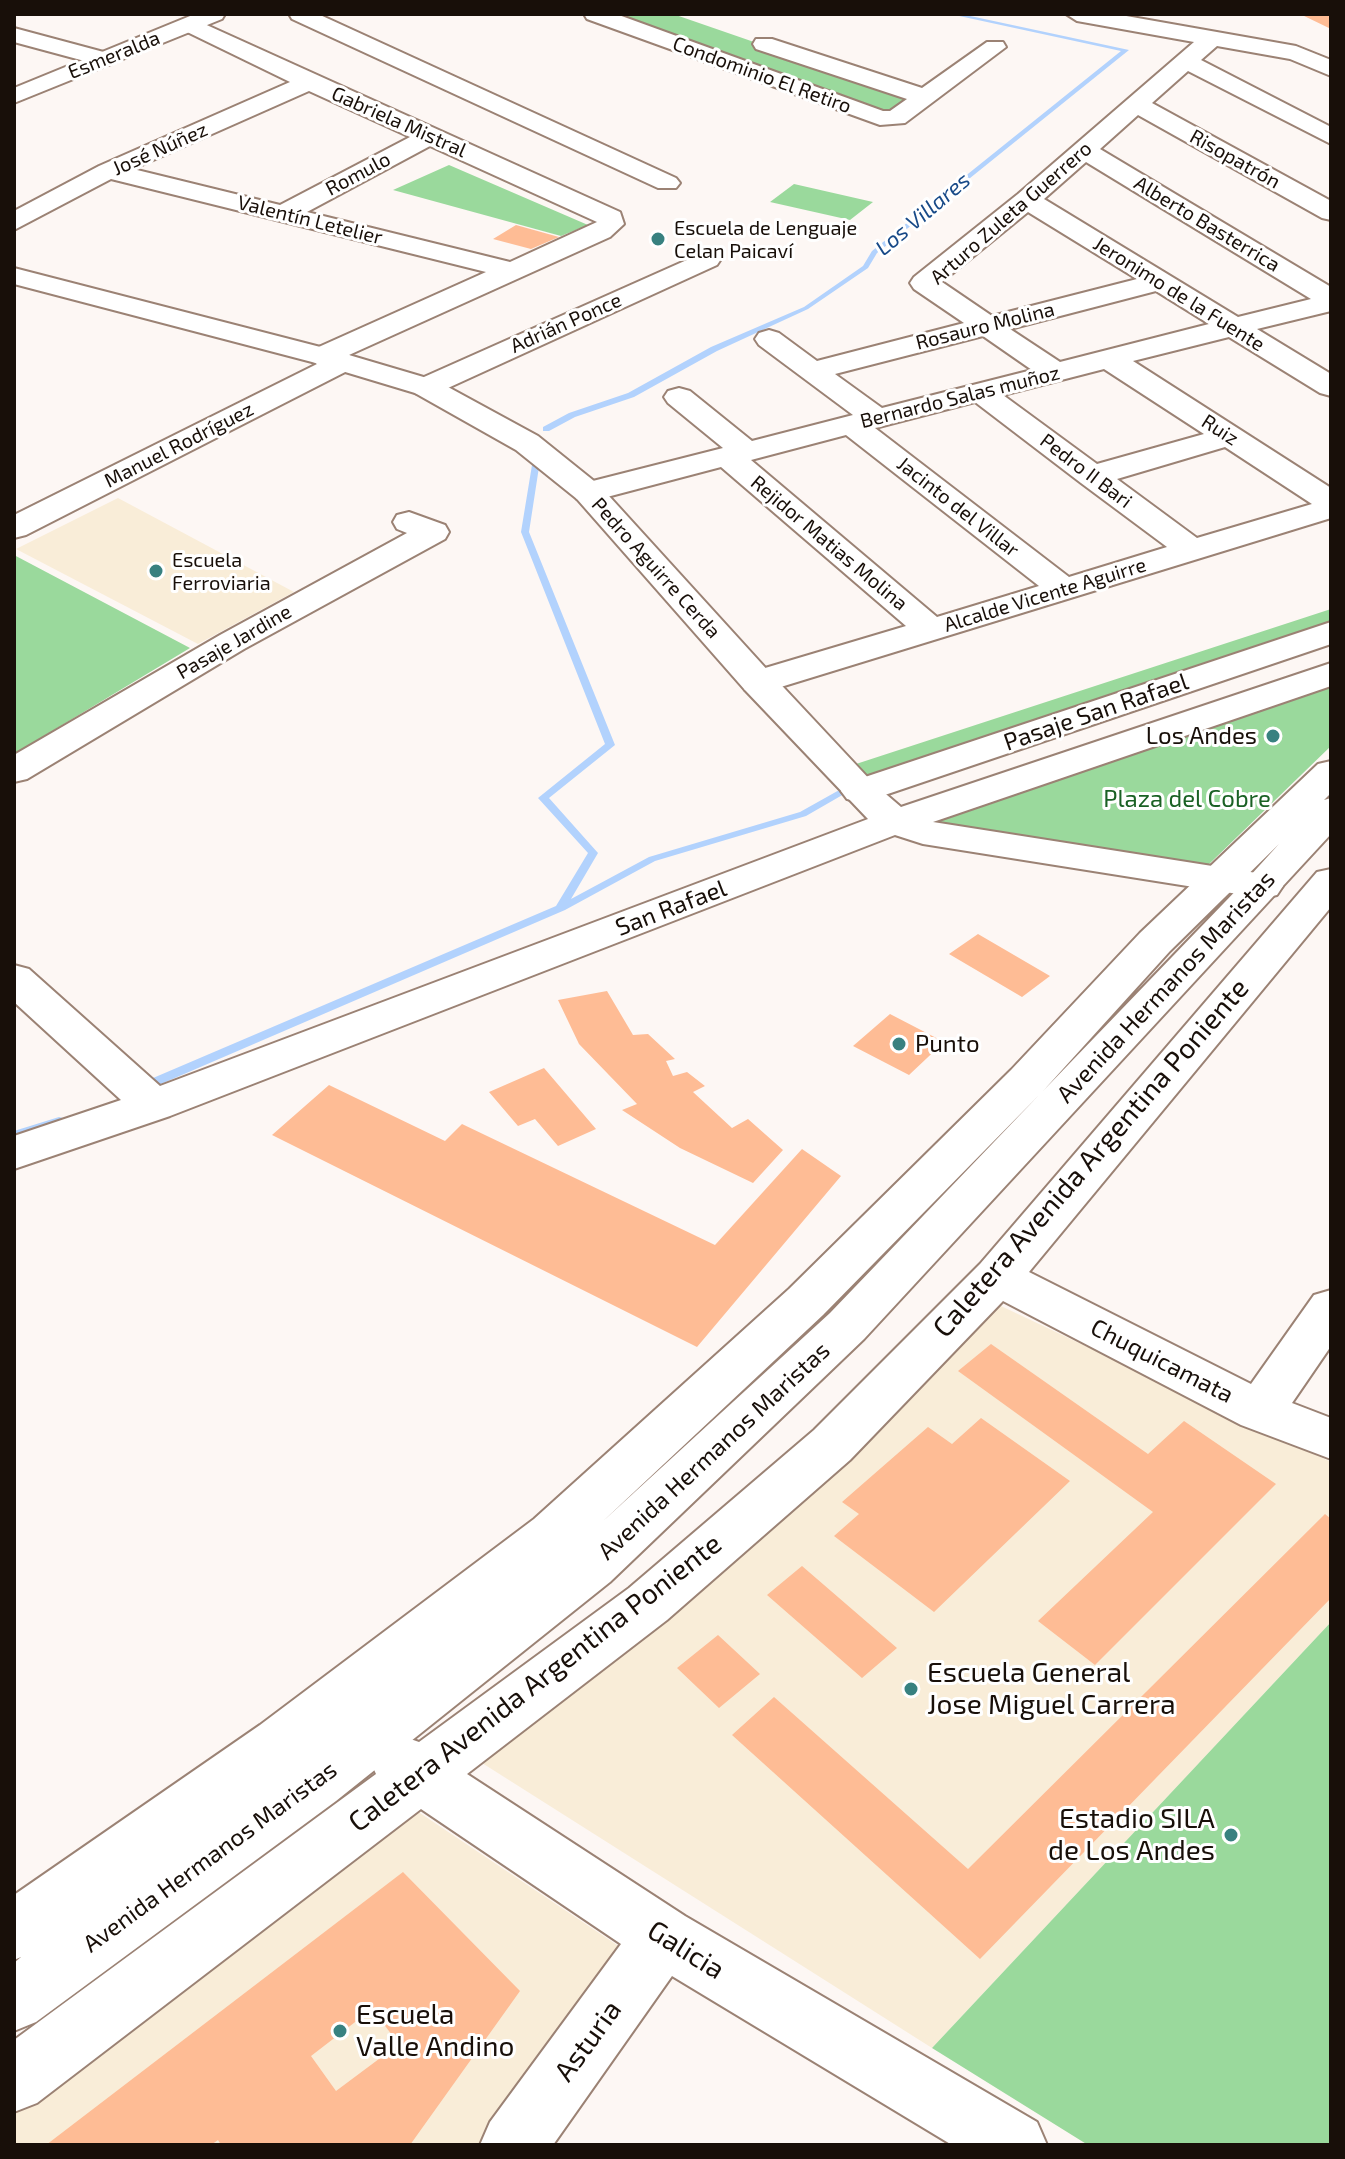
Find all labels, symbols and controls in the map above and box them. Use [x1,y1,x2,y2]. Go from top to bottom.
street label: Esmeralda [65,26,163,84]
street label: Condominio El Retiro [669,32,855,118]
street label: Gabriela Mistral [328,81,470,163]
street label: José Núñez [109,117,211,181]
street label: Risopatrón [1186,124,1284,194]
street label: Arturo Zuleta Guerrero [925,136,1097,290]
street label: Romulo [322,147,394,201]
water label: Los Villares [870,167,976,261]
street label: Alberto Basterrica [1130,171,1284,277]
street label: Valentín Letelier [235,190,385,250]
place label: Escuela de Lenguaje Celan Paicaví [674,216,857,263]
marker: Escuela de Lenguaje Celan Paicaví [649,230,667,248]
street label: Jeronimo de la Fuente [1089,232,1269,356]
street label: Adrián Ponce [507,288,625,358]
street label: Rosauro Molina [913,297,1057,355]
street label: Bernardo Salas muñoz [858,361,1062,433]
street label: Manuel Rodríguez [100,397,258,493]
street label: Ruiz [1197,409,1243,451]
street label: Pedro II Bari [1035,429,1137,513]
street label: Jacinto del Villar [892,452,1024,562]
street label: Rejidor Matias Molina [746,470,912,616]
street label: Pedro Aguirre Cerda [587,493,725,643]
place label: Escuela Ferroviaria [172,548,271,595]
street label: Alcalde Vicente Aguirre [941,553,1149,637]
marker: Escuela Ferroviaria [147,562,165,580]
street label: Pasaje Jardine [172,600,296,684]
street label: Pasaje San Rafael [1000,667,1192,757]
place label: Los Andes [1146,722,1257,750]
marker: Los Andes [1264,727,1282,745]
park label: Plaza del Cobre [1103,785,1271,813]
street label: Avenida Hermanos Maristas [1051,865,1281,1109]
street label: San Rafael [612,874,730,942]
street label: Caletera Avenida Argentina Poniente [926,972,1256,1344]
place label: Punto [915,1030,980,1058]
marker: Punto [890,1035,908,1053]
street label: Chuquicamata [1086,1313,1238,1409]
street label: Avenida Hermanos Maristas [592,1336,836,1566]
street label: Caletera Avenida Argentina Poniente [342,1527,728,1839]
place label: Escuela General Jose Miguel Carrera [927,1656,1176,1722]
marker: Escuela General Jose Miguel Carrera [902,1680,920,1698]
street label: Avenida Hermanos Maristas [78,1755,342,1959]
place label: Estadio SILA de Los Andes [1048,1802,1215,1868]
marker: Estadio SILA de Los Andes [1222,1826,1240,1844]
street label: Galicia [641,1913,731,1987]
street label: Asturia [547,1994,629,2088]
place label: Escuela Valle Andino [356,1998,514,2064]
marker: Escuela Valle Andino [331,2022,349,2040]

